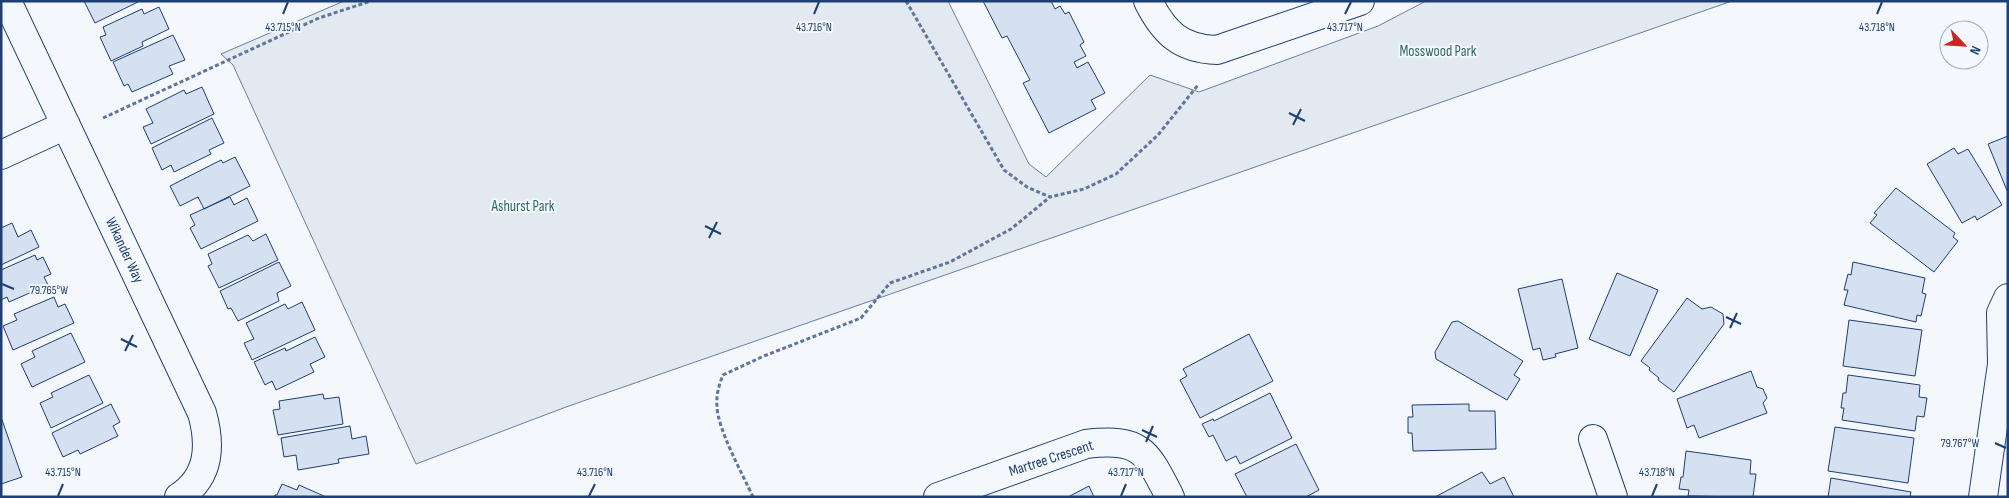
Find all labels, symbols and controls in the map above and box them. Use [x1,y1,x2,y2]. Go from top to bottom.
text: 43.715°N [265,20,301,35]
text: 43.716°N [796,20,832,35]
text: 43.717°N [1327,20,1363,35]
text: 43.718°N [1859,20,1895,35]
north arrow [1939,20,1989,70]
park label: Mosswood Park [1399,42,1477,61]
text: N [1966,43,1985,57]
park label: Ashurst Park [491,197,555,216]
street label: Wikander Way [101,214,148,286]
text: 79.765°W [30,283,68,298]
street label: Martree Crescent [1006,436,1096,481]
text: 79.767°W [1941,436,1979,451]
text: 43.715°N [45,465,81,480]
text: 43.716°N [577,465,613,480]
text: 43.717°N [1108,465,1144,480]
text: 43.718°N [1639,465,1675,480]

